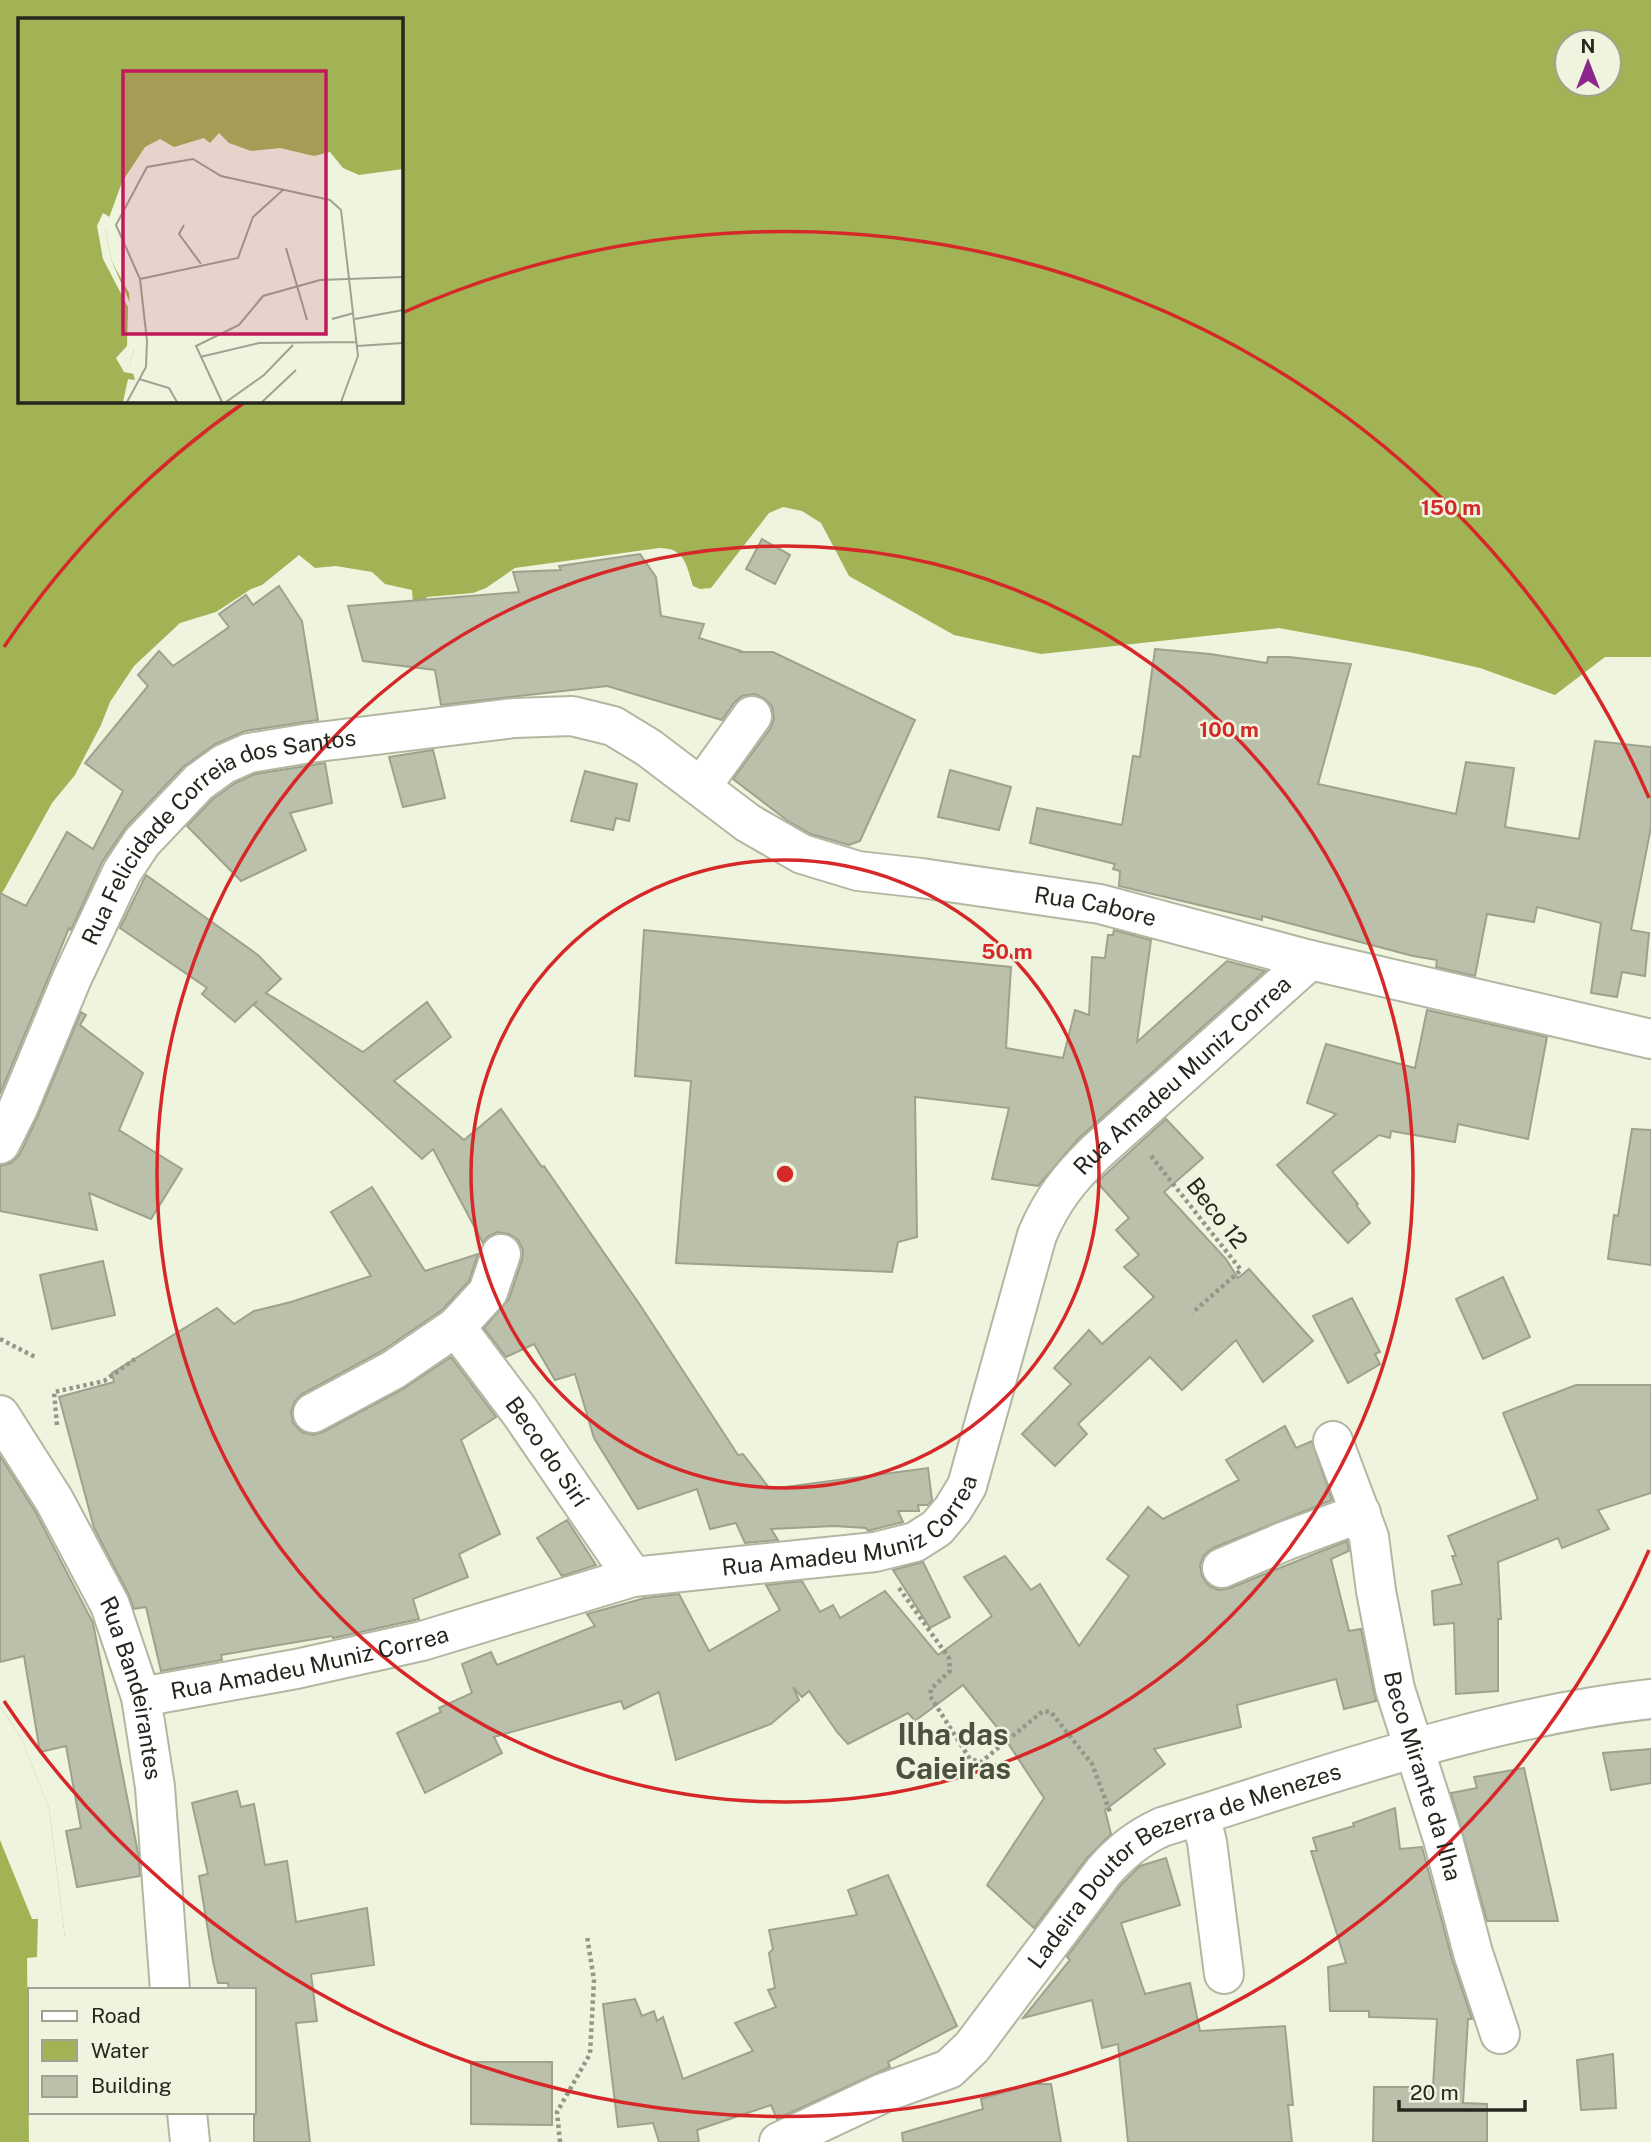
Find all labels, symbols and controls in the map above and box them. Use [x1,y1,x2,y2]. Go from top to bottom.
inset map [18,18,402,402]
north arrow [1553,28,1623,98]
text: N [1581,35,1595,57]
text: 150 m [1421,495,1481,520]
text: 100 m [1199,717,1259,742]
street label: Rua Felicidade Correia dos Santos [76,724,357,949]
street label: Rua Cabore [1033,881,1160,931]
text: 50 m [981,939,1033,964]
street label: Rua Amadeu Muniz Correa [1067,970,1296,1180]
centre of rings [773,1162,797,1186]
street label: Beco 12 [1181,1172,1253,1253]
street label: Beco do Sirí [500,1391,595,1512]
street label: Rua Amadeu Muniz Correa [720,1472,982,1581]
street label: Rua Bandeirantes [95,1591,168,1781]
street label: Rua Amadeu Muniz Correa [168,1620,452,1704]
street label: Beco Mirante da Ilha [1379,1669,1467,1884]
district label: Ilha das Caieiras [895,1716,1011,1786]
street label: Ladeira Doutor Bezerra de Menezes [1022,1757,1344,1973]
legend [28,1988,256,2114]
text: Road [91,2003,141,2028]
text: Water [91,2038,149,2063]
scale bar [1399,2068,1525,2112]
text: Building [91,2073,172,2098]
text: 20 m [1410,2080,1459,2105]

